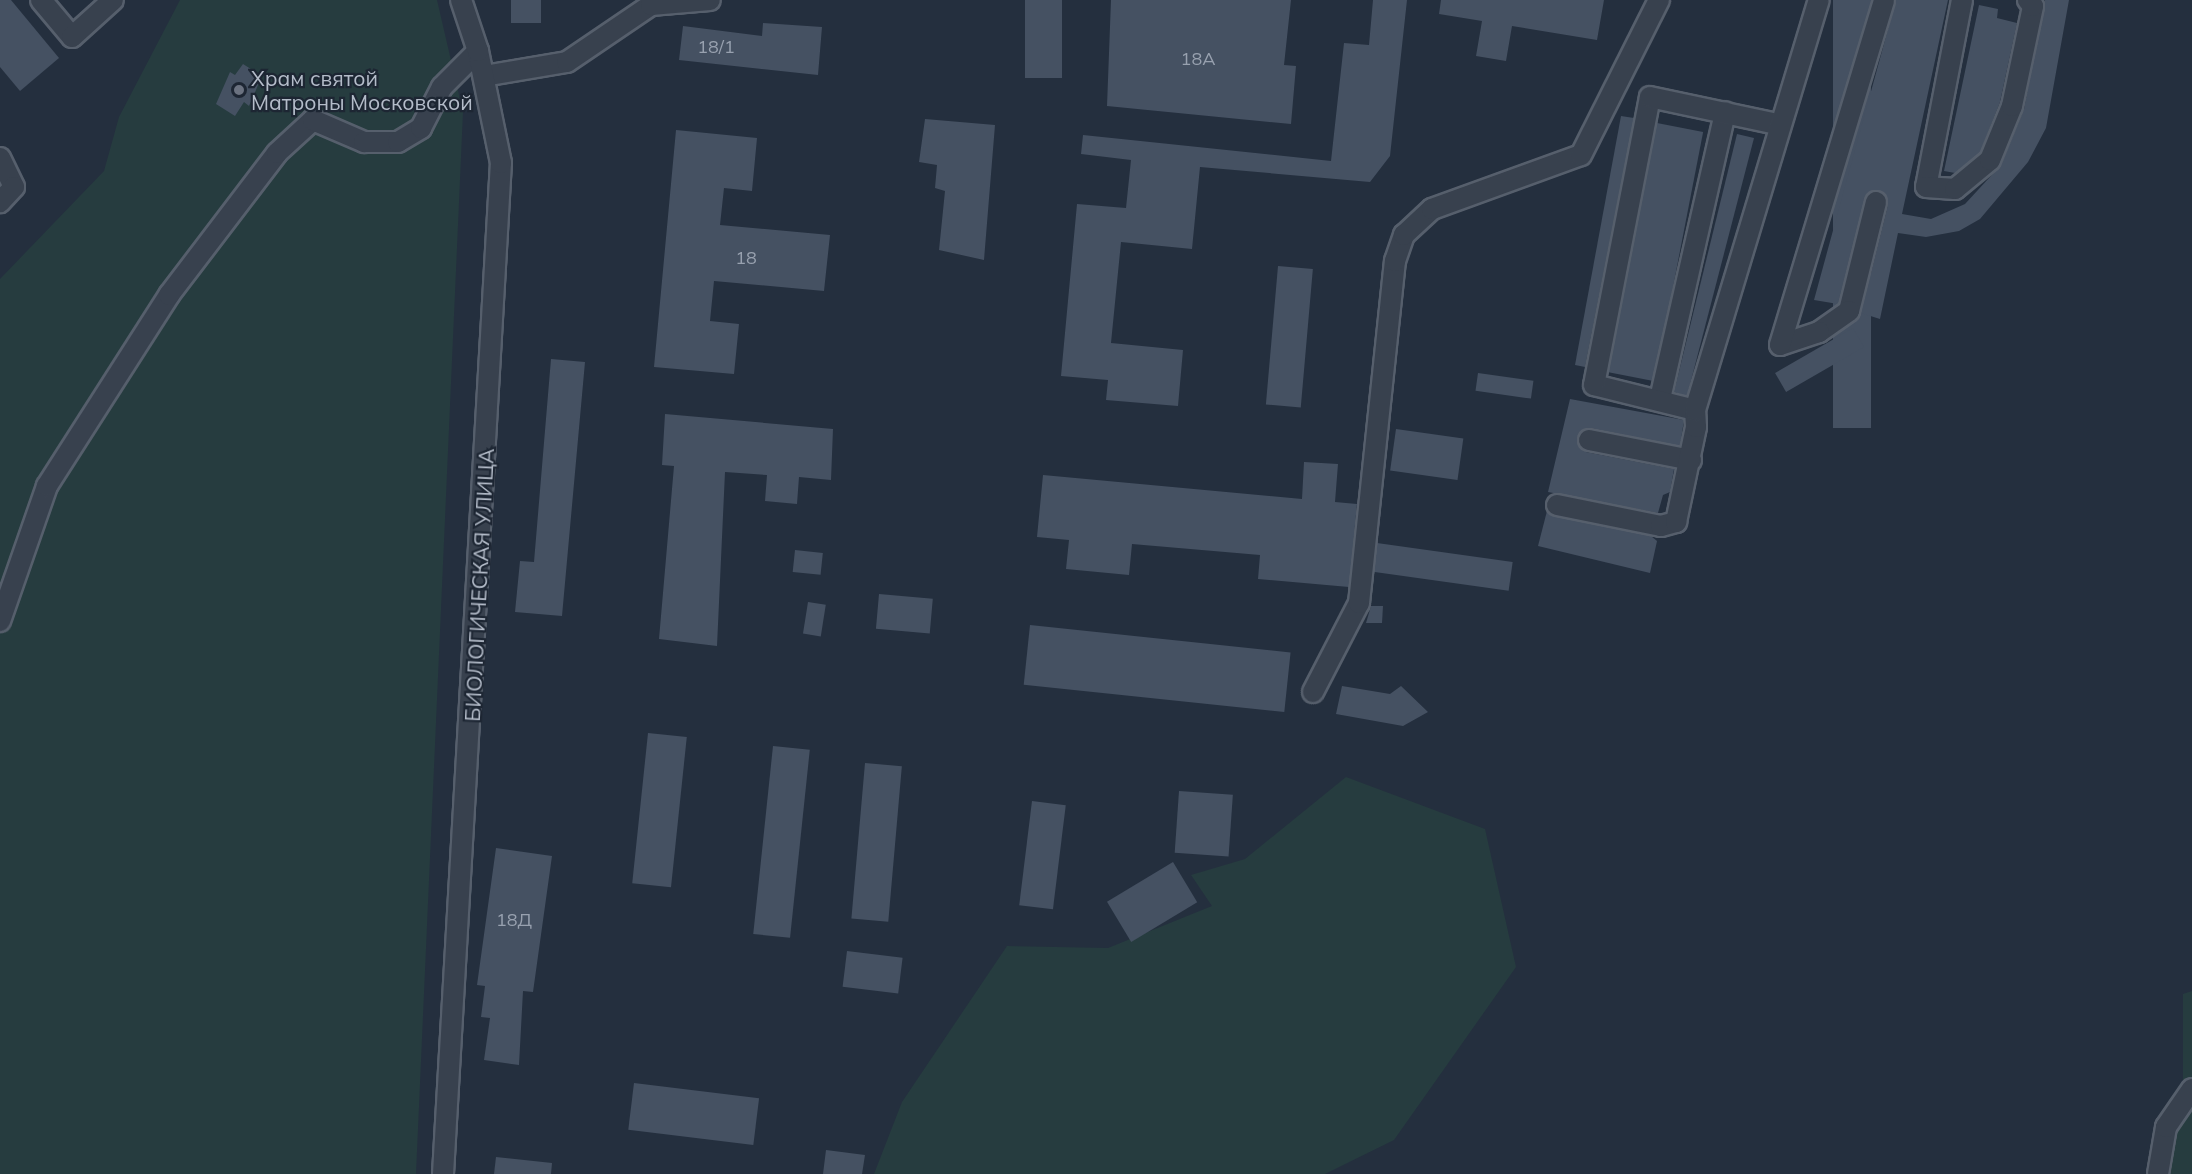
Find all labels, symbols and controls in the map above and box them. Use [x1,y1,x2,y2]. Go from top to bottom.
house number: 18/1 [697,36,735,58]
house number: 18А [1181,48,1215,70]
place label: Храм святой Матроны Московской [251,65,473,115]
marker: Храм святой Матроны Московской [232,83,246,97]
house number: 18 [735,247,757,269]
street label: БИОЛОГИЧЕСКАЯ УЛИЦА [459,448,499,722]
house number: 18Д [496,909,532,931]

